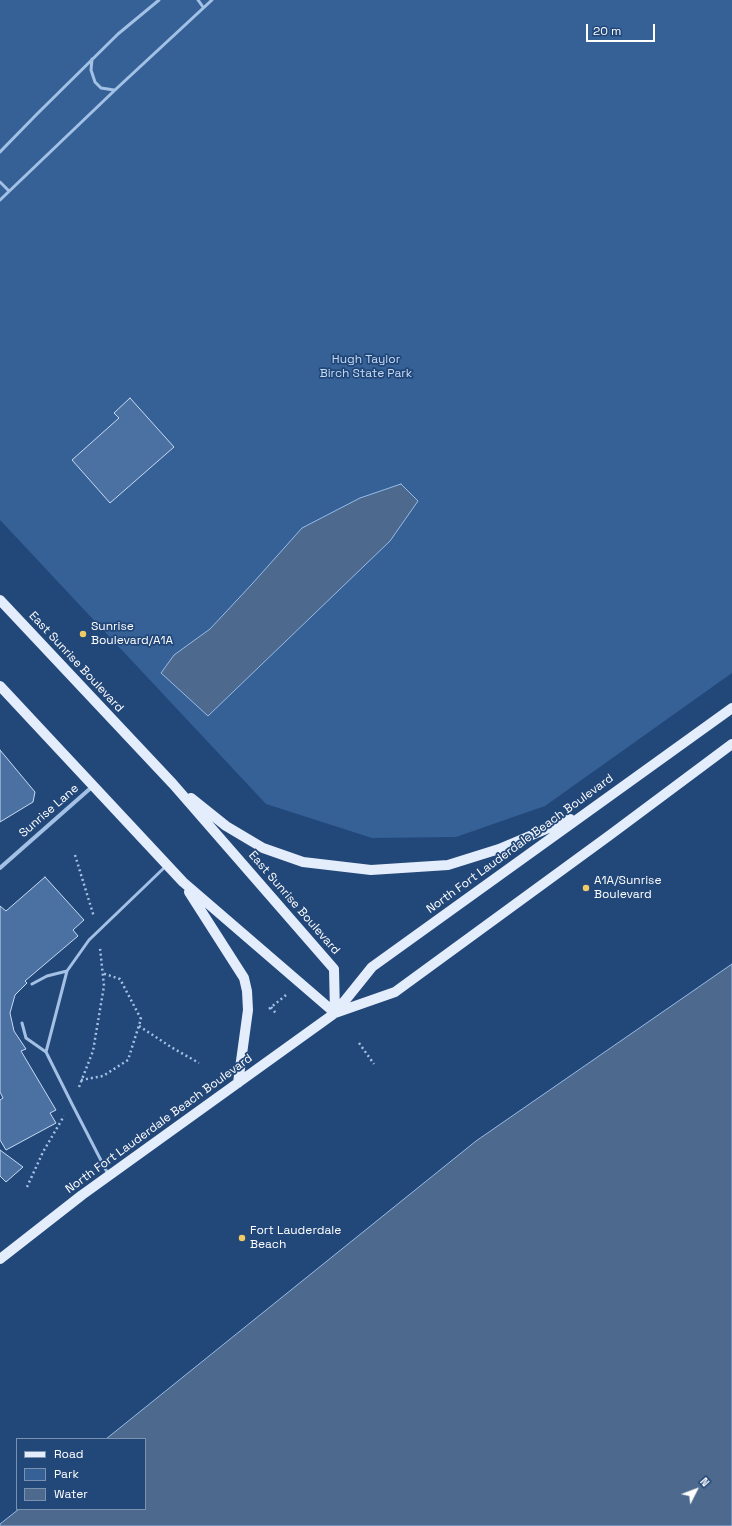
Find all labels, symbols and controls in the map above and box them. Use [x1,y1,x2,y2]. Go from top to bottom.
scale bar [588,16,657,42]
text: 20 m [593,23,621,39]
park label: Hugh Taylor Birch State Park [320,353,412,381]
street label: East Sunrise Boulevard [26,609,126,715]
place label: Sunrise Boulevard/A1A [91,620,173,648]
marker: Sunrise Boulevard/A1A [78,629,88,639]
street label: North Fort Lauderdale Beach Boulevard [424,771,616,917]
street label: Sunrise Lane [16,781,82,841]
street label: East Sunrise Boulevard [245,848,343,958]
place label: A1A/Sunrise Boulevard [594,874,662,902]
marker: A1A/Sunrise Boulevard [581,883,591,893]
street label: North Fort Lauderdale Beach Boulevard [63,1051,255,1197]
place label: Fort Lauderdale Beach [250,1224,341,1252]
marker: Fort Lauderdale Beach [237,1233,247,1243]
legend [16,1438,146,1510]
text: Road [54,1446,83,1462]
text: Park [54,1466,79,1482]
north arrow [676,1470,716,1510]
text: N [697,1475,713,1489]
text: Water [54,1486,88,1502]

